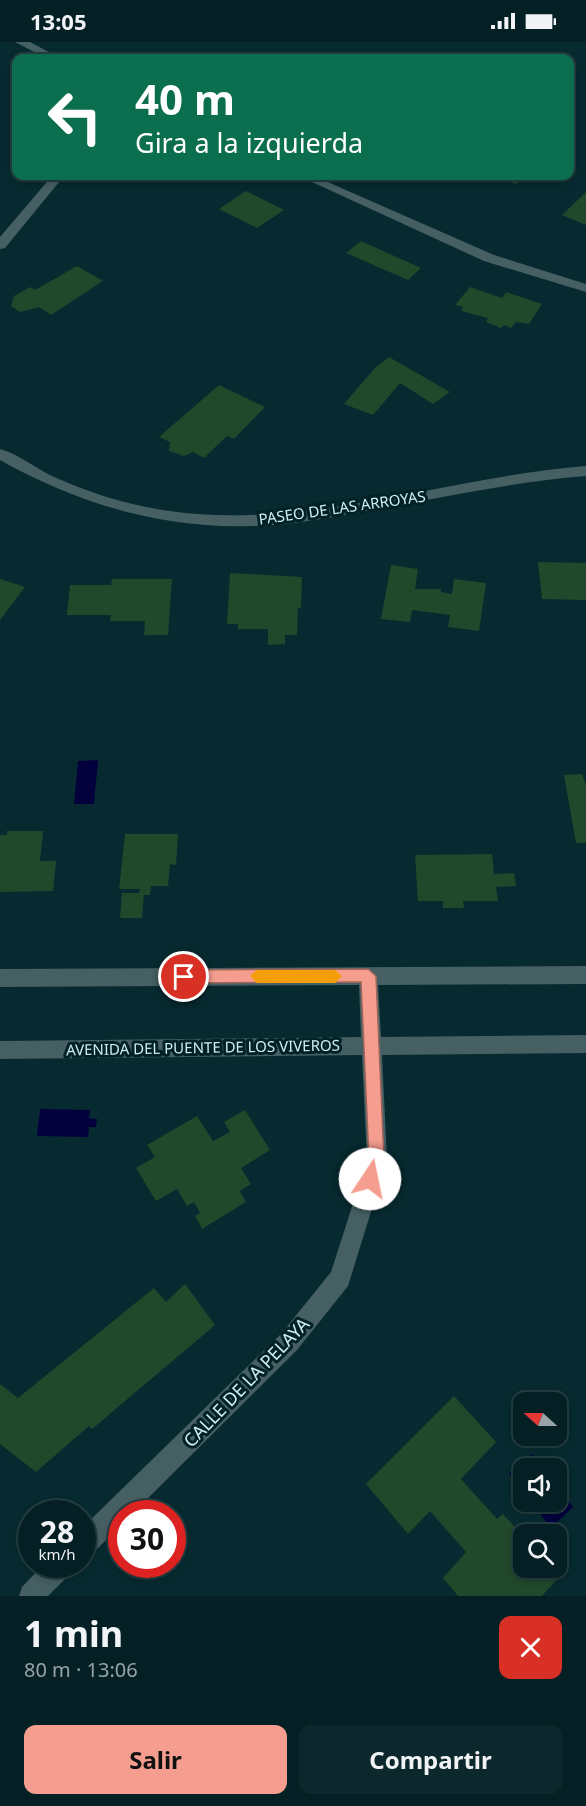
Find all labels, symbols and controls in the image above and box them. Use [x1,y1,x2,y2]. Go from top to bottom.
text: 13:05 [30,6,87,36]
text: 40 m [135,70,235,127]
icon: left [36,78,114,156]
text: Gira a la izquierda [135,124,363,161]
street label: PASEO DE LAS ARROYAS [257,485,427,529]
pin [158,951,209,1002]
icon: arrive [167,960,200,993]
street label: AVENIDA DEL PUENTE DE LOS VIVEROS [66,1035,340,1059]
position arrow [338,1147,402,1211]
street label: CALLE DE LA PELAYA [178,1312,314,1452]
north arrow [513,1392,567,1446]
map controls [513,1392,567,1578]
button: sound [513,1458,567,1512]
speed limit sign: 30 [108,1500,186,1578]
text: 28 [40,1511,74,1552]
button: search [513,1524,567,1578]
text: km/h [39,1544,75,1564]
text: 1 min [24,1609,123,1658]
button: close [499,1616,562,1679]
text: 80 m · 13:06 [24,1656,138,1683]
button: Salir [24,1725,287,1794]
button: Compartir [299,1725,562,1794]

